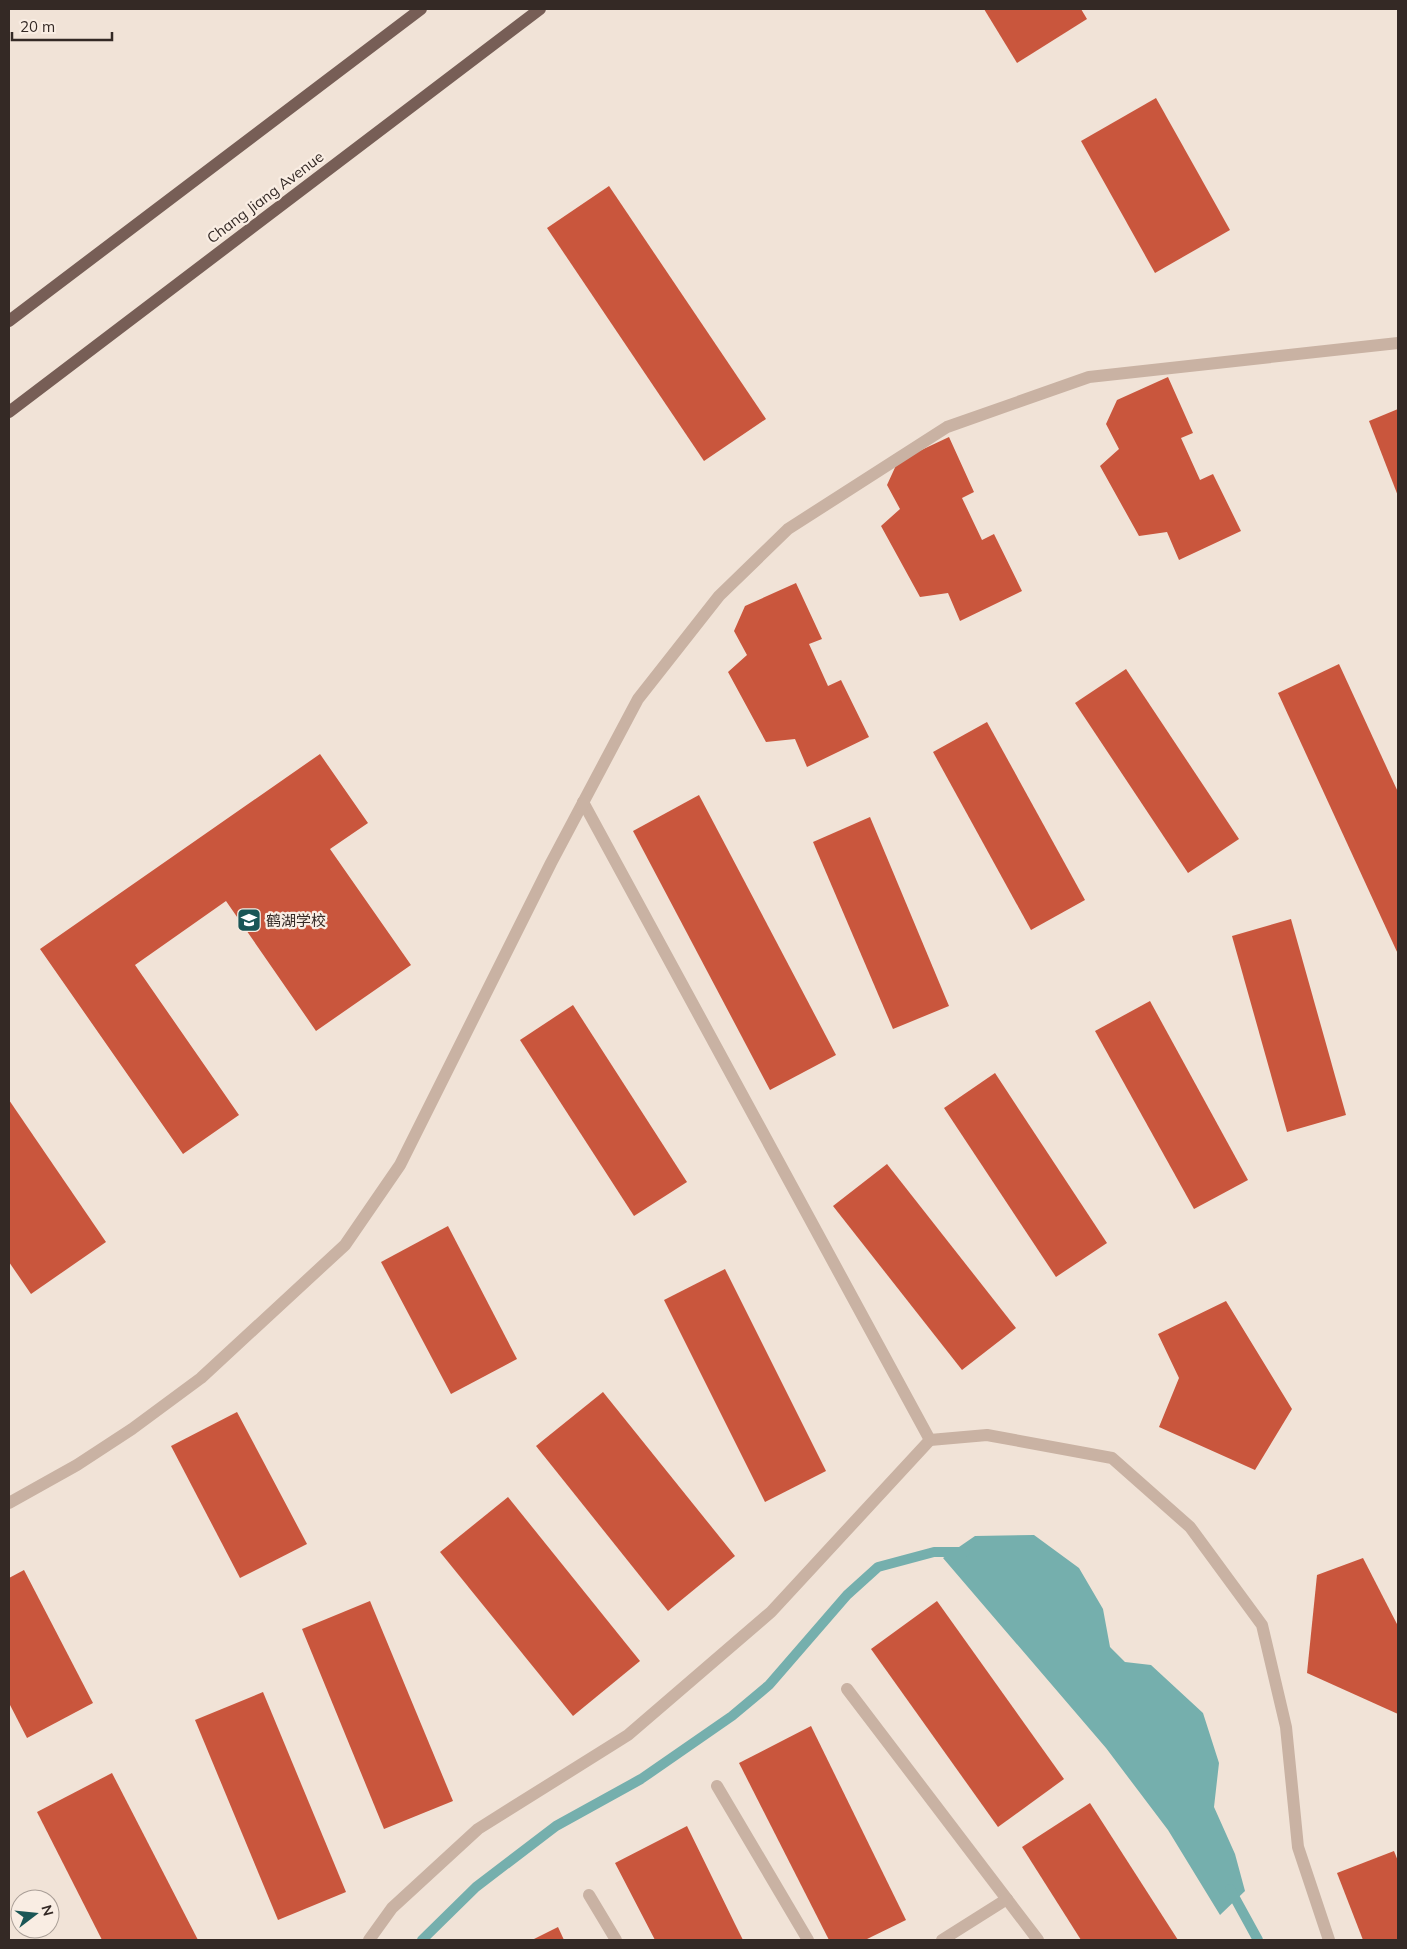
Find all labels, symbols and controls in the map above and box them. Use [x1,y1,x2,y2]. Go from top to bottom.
scale bar [12,10,112,42]
text: 20 m [20,17,55,36]
street label: Chang Jiang Avenue [203,147,327,247]
school or university icon: 鹤湖学校 [236,907,262,933]
place label: 鹤湖学校 [266,911,326,930]
north arrow [10,1889,60,1939]
text: N [37,1903,58,1918]

